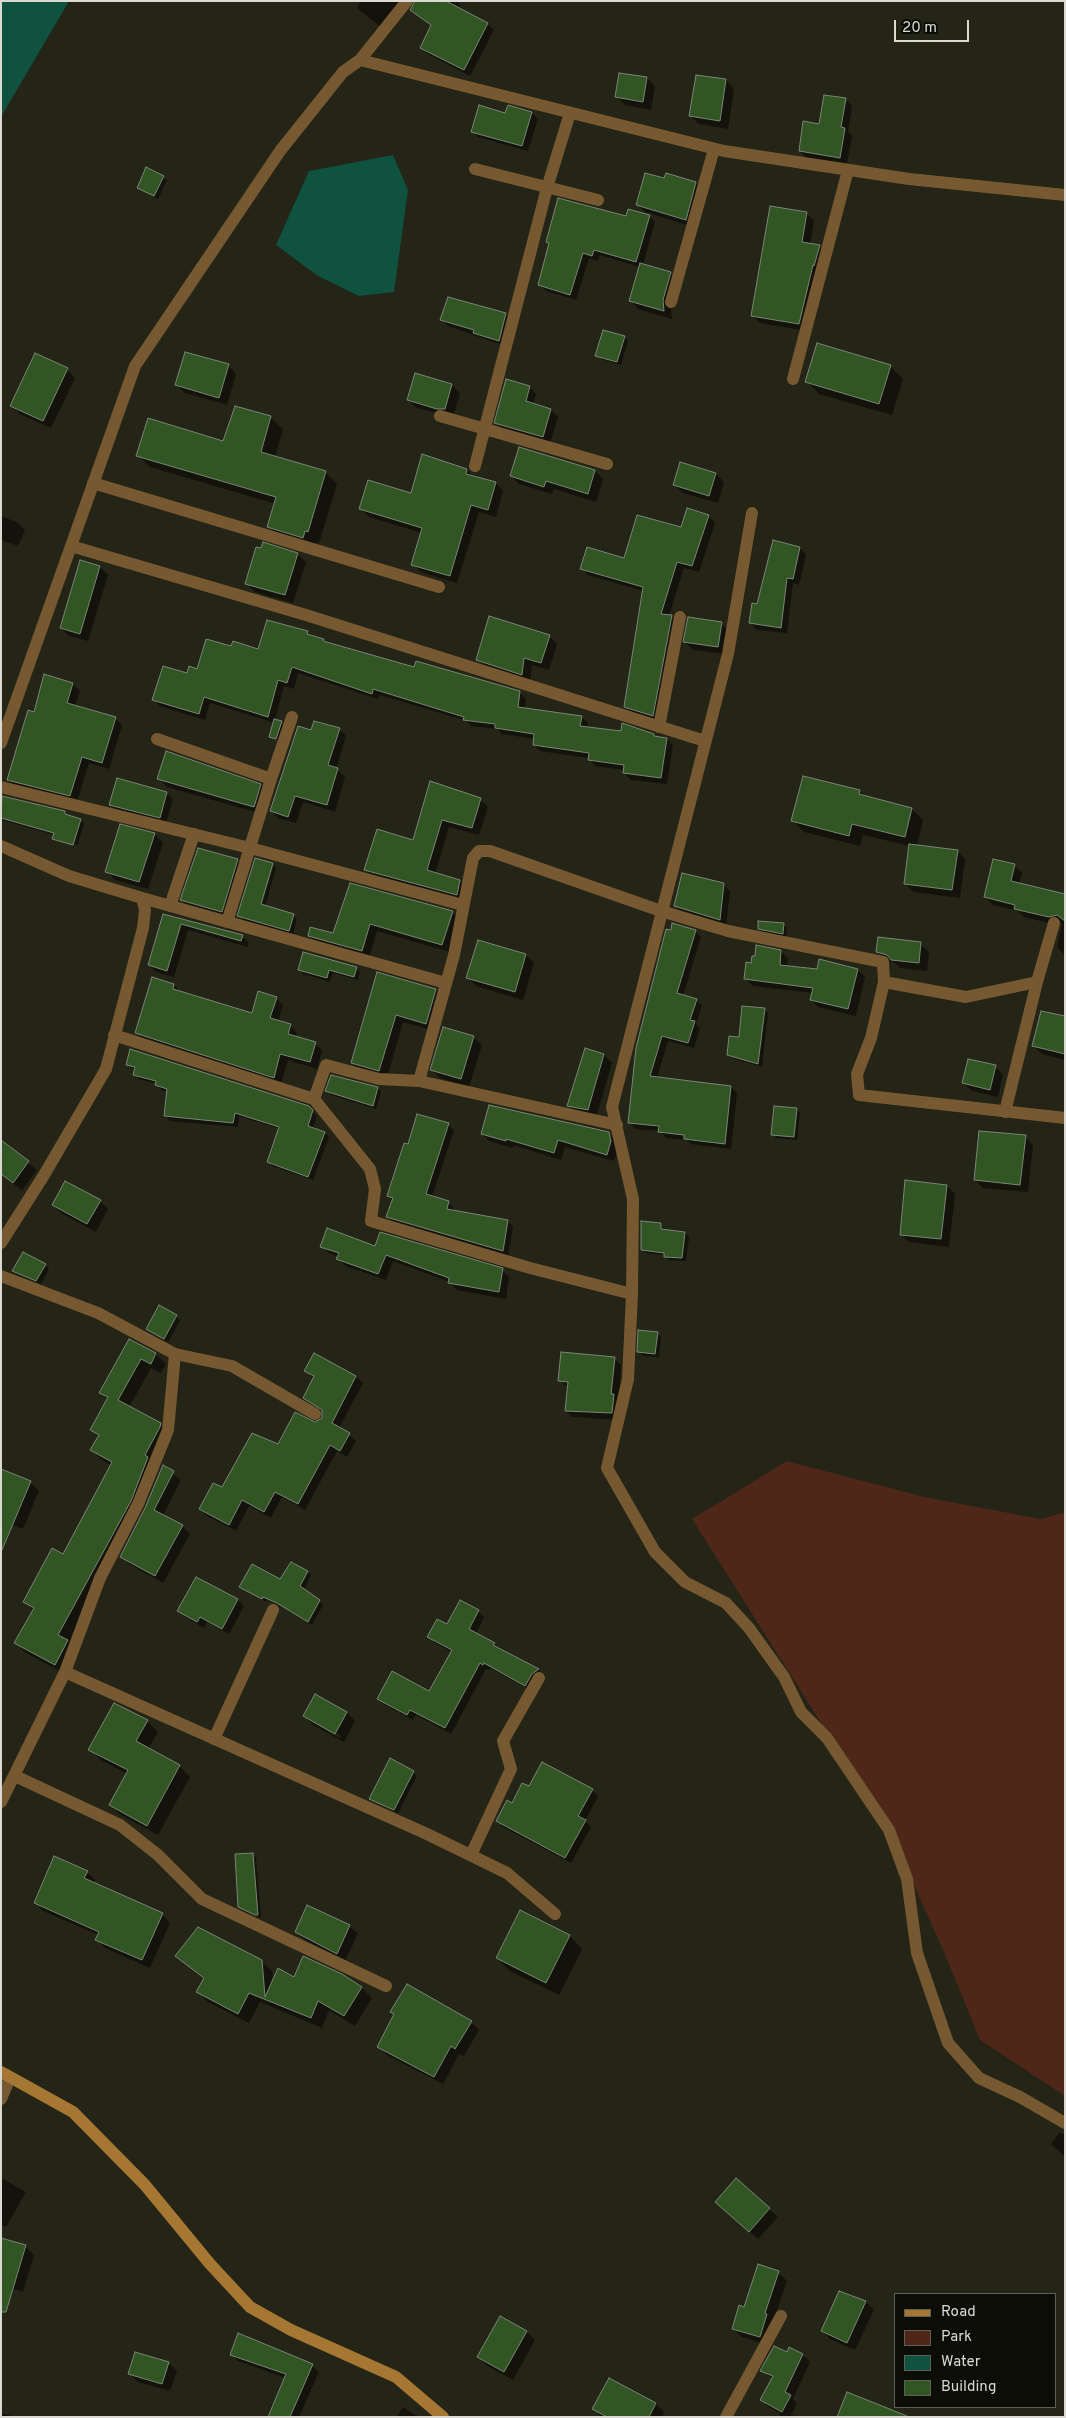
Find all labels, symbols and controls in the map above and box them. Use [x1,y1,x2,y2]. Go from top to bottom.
scale bar [896,10,971,42]
text: 20 m [902,19,937,38]
legend [894,2293,1056,2408]
text: Road [941,2303,976,2322]
text: Park [941,2328,972,2347]
text: Water [941,2353,980,2372]
text: Building [941,2378,996,2397]

